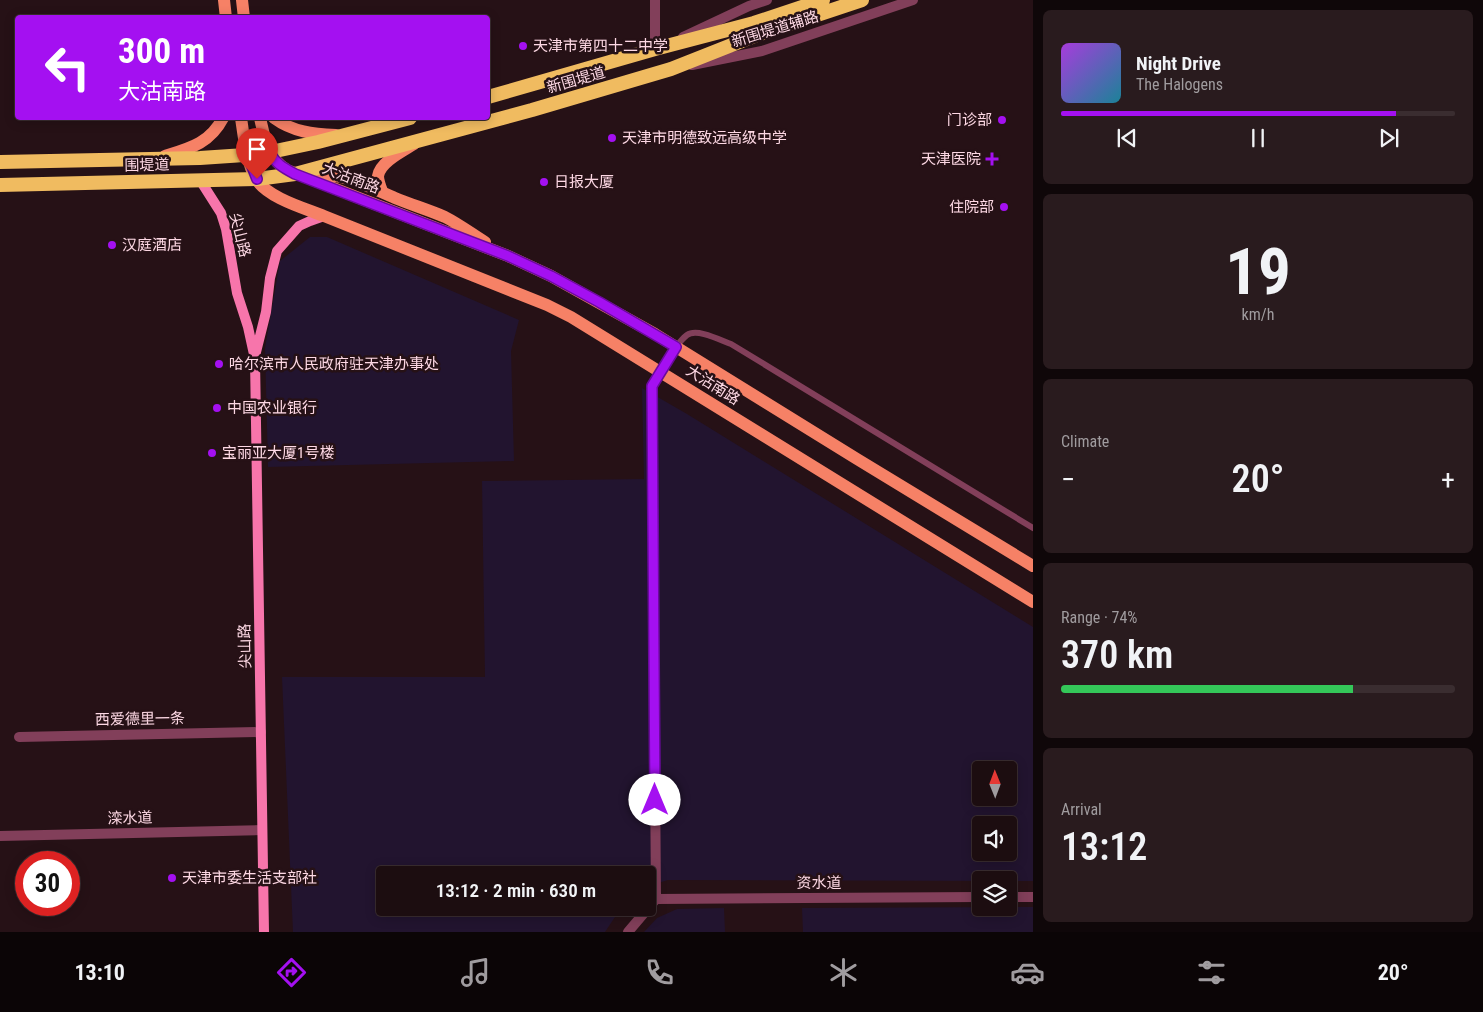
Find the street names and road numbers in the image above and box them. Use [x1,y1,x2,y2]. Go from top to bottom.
street label: 新围堤道辅路 [729,7,821,51]
street label: 新围堤道 [545,63,607,97]
street label: 围堤道 [124,156,170,174]
street label: 大沽南路 [320,159,382,197]
street label: 尖山路 [226,211,254,259]
street label: 大沽南路 [683,361,743,409]
street label: 尖山路 [236,623,254,669]
street label: 西爱德里一条 [95,709,185,729]
street label: 滦水道 [107,809,153,827]
street label: 资水道 [796,874,842,892]

